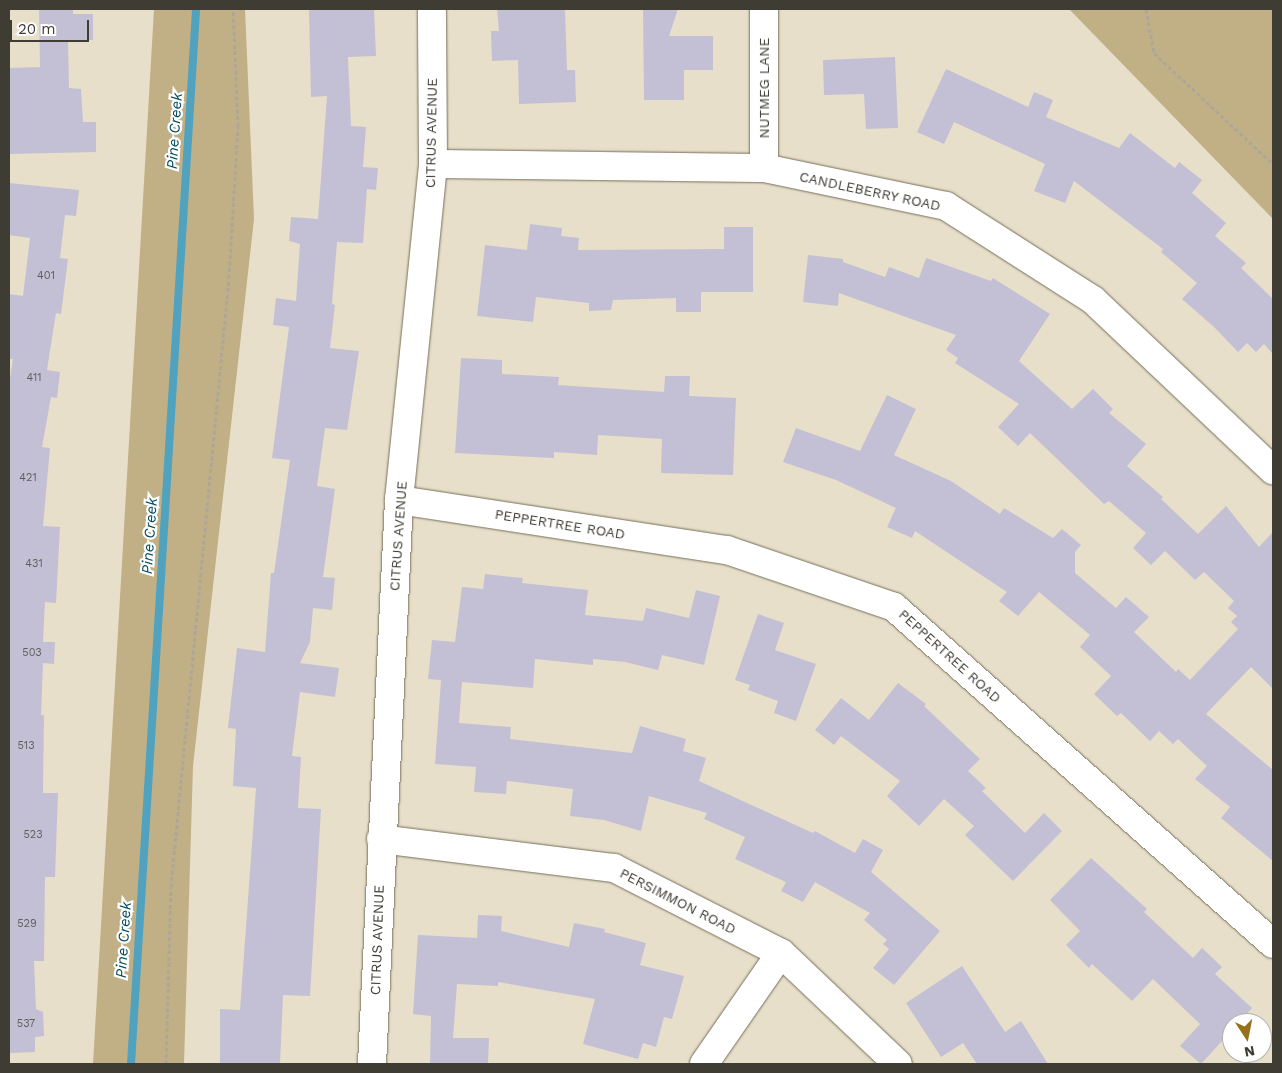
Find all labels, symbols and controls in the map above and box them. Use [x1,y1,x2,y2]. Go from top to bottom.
scale bar [12,10,91,42]
text: 20 m [18,20,56,38]
street label: NUTMEG LANE [756,37,772,139]
street label: CITRUS AVENUE [422,78,440,188]
water label: Pine Creek [163,92,187,170]
street label: CANDLEBERRY ROAD [798,168,942,214]
house number: 401 [37,269,55,283]
house number: 411 [26,371,42,385]
house number: 421 [19,471,37,485]
street label: CITRUS AVENUE [386,480,410,592]
water label: Pine Creek [138,497,162,575]
street label: PEPPERTREE ROAD [494,505,626,543]
house number: 431 [25,557,43,571]
street label: PEPPERTREE ROAD [895,606,1005,706]
house number: 503 [22,646,42,660]
house number: 513 [17,739,35,753]
house number: 523 [23,828,43,842]
street label: PERSIMMON ROAD [617,864,739,938]
street label: CITRUS AVENUE [367,884,387,996]
water label: Pine Creek [112,901,136,979]
house number: 529 [17,917,37,931]
north arrow [1222,1013,1272,1063]
house number: 537 [17,1017,35,1031]
text: N [1243,1043,1256,1061]

